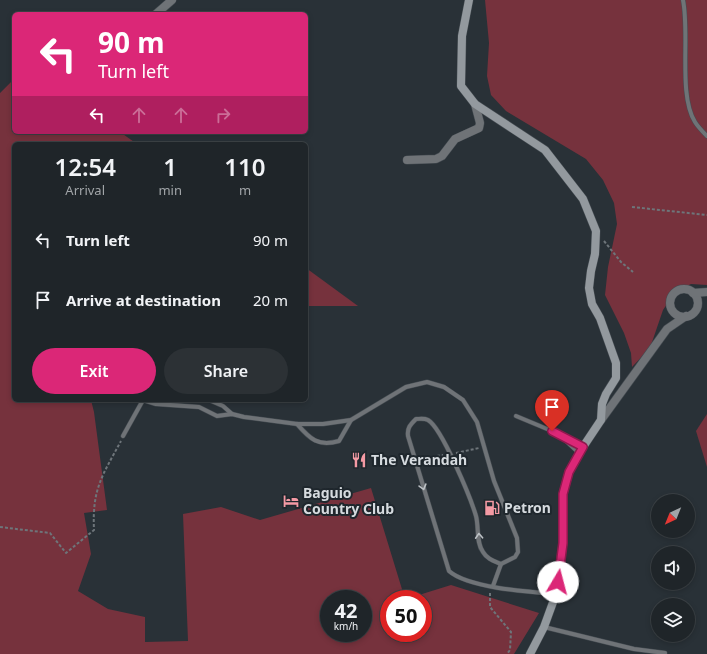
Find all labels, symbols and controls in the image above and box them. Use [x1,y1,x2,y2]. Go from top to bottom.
text: 90 m [98,23,165,61]
icon: left [32,28,84,80]
text: Turn left [98,59,169,83]
icon: left [86,104,108,126]
icon: ahead [128,104,150,126]
icon: ahead [170,104,192,126]
icon: right [212,104,234,126]
text: 12:54 [54,150,116,183]
text: 1 [163,150,177,183]
text: 110 [224,150,266,183]
text: Arrival [65,181,105,199]
text: min [158,181,182,199]
text: m [239,181,251,199]
icon: left [32,229,54,251]
text: Turn left [66,230,130,250]
text: 90 m [253,230,288,250]
icon: arrive [32,289,54,311]
text: Arrive at destination [66,290,221,310]
text: 20 m [253,290,288,310]
button: Exit [32,348,156,394]
button: Share [164,348,288,394]
pin [535,390,569,431]
icon: arrive [541,396,563,418]
place label: The Verandah [371,450,467,469]
restaurant icon: The Verandah [350,451,368,469]
place label: Baguio Country Club [303,483,394,518]
one-way arrow [418,484,427,491]
hotel icon: Baguio Country Club [282,492,300,510]
north arrow [651,494,695,538]
map controls [651,494,695,642]
place label: Petron [504,498,551,517]
fuel station icon: Petron [483,499,501,517]
one-way arrow [474,533,483,539]
button: sound [651,546,695,590]
position arrow [537,561,579,603]
speed limit sign: 50 [380,590,432,642]
text: 42 [335,597,357,624]
button: layers [651,598,695,642]
text: km/h [334,619,358,633]

